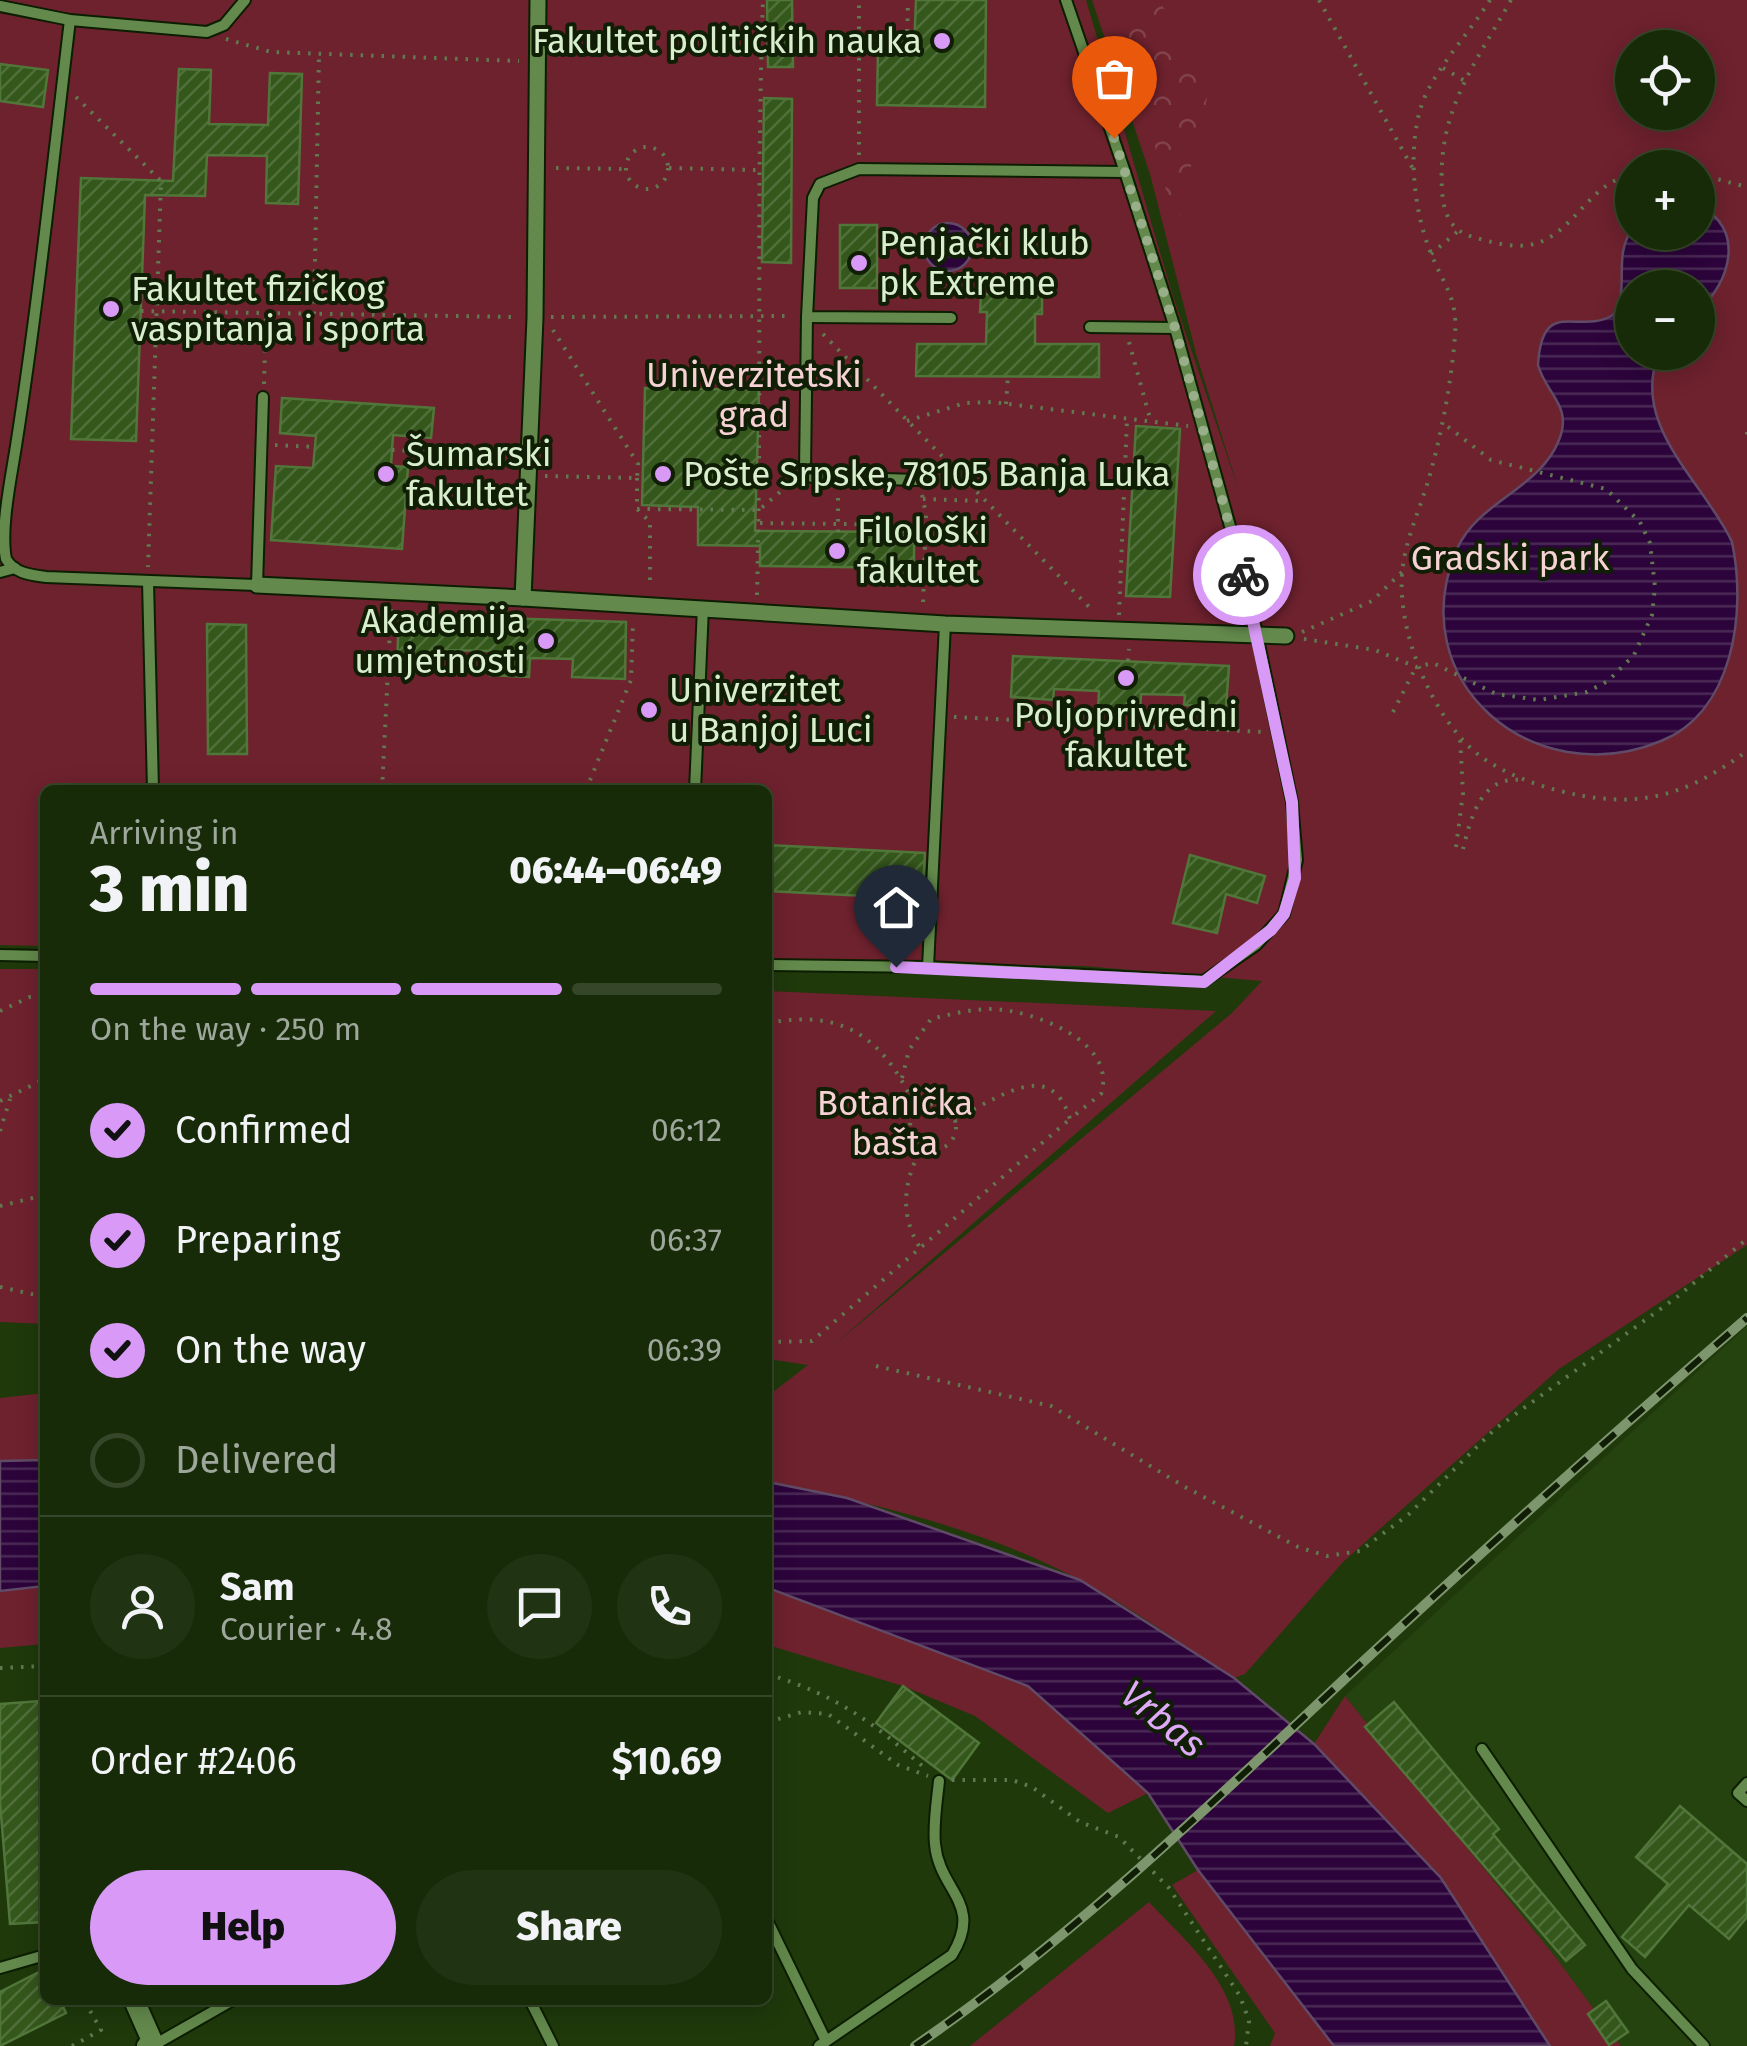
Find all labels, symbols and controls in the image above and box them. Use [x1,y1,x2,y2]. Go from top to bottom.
place label: Fakultet političkih nauka [532,20,922,62]
marker: Fakultet političkih nauka [931,30,953,52]
map controls [1615,30,1715,370]
button: locate [1615,30,1715,130]
pin [1072,36,1157,139]
icon: bag [1087,51,1142,106]
button: + [1615,150,1715,250]
place label: Penjački klub pk Extreme [879,222,1090,304]
marker: Penjački klub pk Extreme [848,252,870,274]
place label: Fakultet fizičkog vaspitanja i sporta [131,268,425,350]
button: − [1615,270,1715,370]
marker: Fakultet fizičkog vaspitanja i sporta [100,298,122,320]
park label: Univerzitetski grad [646,354,862,436]
place label: Šumarski fakultet [406,433,552,515]
place label: Pošte Srpske, 78105 Banja Luka [683,453,1170,495]
marker: Šumarski fakultet [375,463,397,485]
marker: Pošte Srpske, 78105 Banja Luka [652,463,674,485]
place label: Filološki fakultet [857,510,988,592]
courier [1193,525,1293,625]
park label: Gradski park [1411,537,1609,579]
marker: Filološki fakultet [826,540,848,562]
icon: bike [1216,548,1271,603]
place label: Akademija umjetnosti [354,600,526,682]
marker: Akademija umjetnosti [535,630,557,652]
marker: Poljoprivredni fakultet [1115,667,1137,689]
place label: Univerzitet u Banjoj Luci [669,669,873,751]
place label: Poljoprivredni fakultet [1014,694,1238,776]
marker: Univerzitet u Banjoj Luci [638,699,660,721]
text: Arriving in [90,814,238,852]
text: 06:44–06:49 [509,847,722,893]
text: 3 min [90,850,249,928]
pin [854,865,939,968]
icon: home [869,880,924,935]
text: On the way · 250 m [90,1010,361,1048]
park label: Botanička bašta [817,1082,973,1164]
icon: check [90,1103,145,1158]
text: Confirmed [175,1107,353,1153]
text: 06:12 [651,1111,722,1149]
icon: check [90,1213,145,1268]
text: Preparing [175,1217,341,1263]
text: 06:37 [649,1221,722,1259]
icon: check [90,1323,145,1378]
text: On the way [175,1327,366,1373]
text: 06:39 [647,1331,722,1369]
text: Delivered [175,1437,338,1483]
button: person [90,1554,195,1659]
button: chat [487,1554,592,1659]
button: phone [617,1554,722,1659]
text: Sam [220,1564,295,1610]
text: Courier · 4.8 [220,1610,393,1648]
water label: Vrbas [1111,1671,1215,1767]
text: Order #2406 [90,1738,297,1784]
text: $10.69 [612,1738,722,1784]
button: Help [90,1870,396,1985]
button: Share [416,1870,722,1985]

